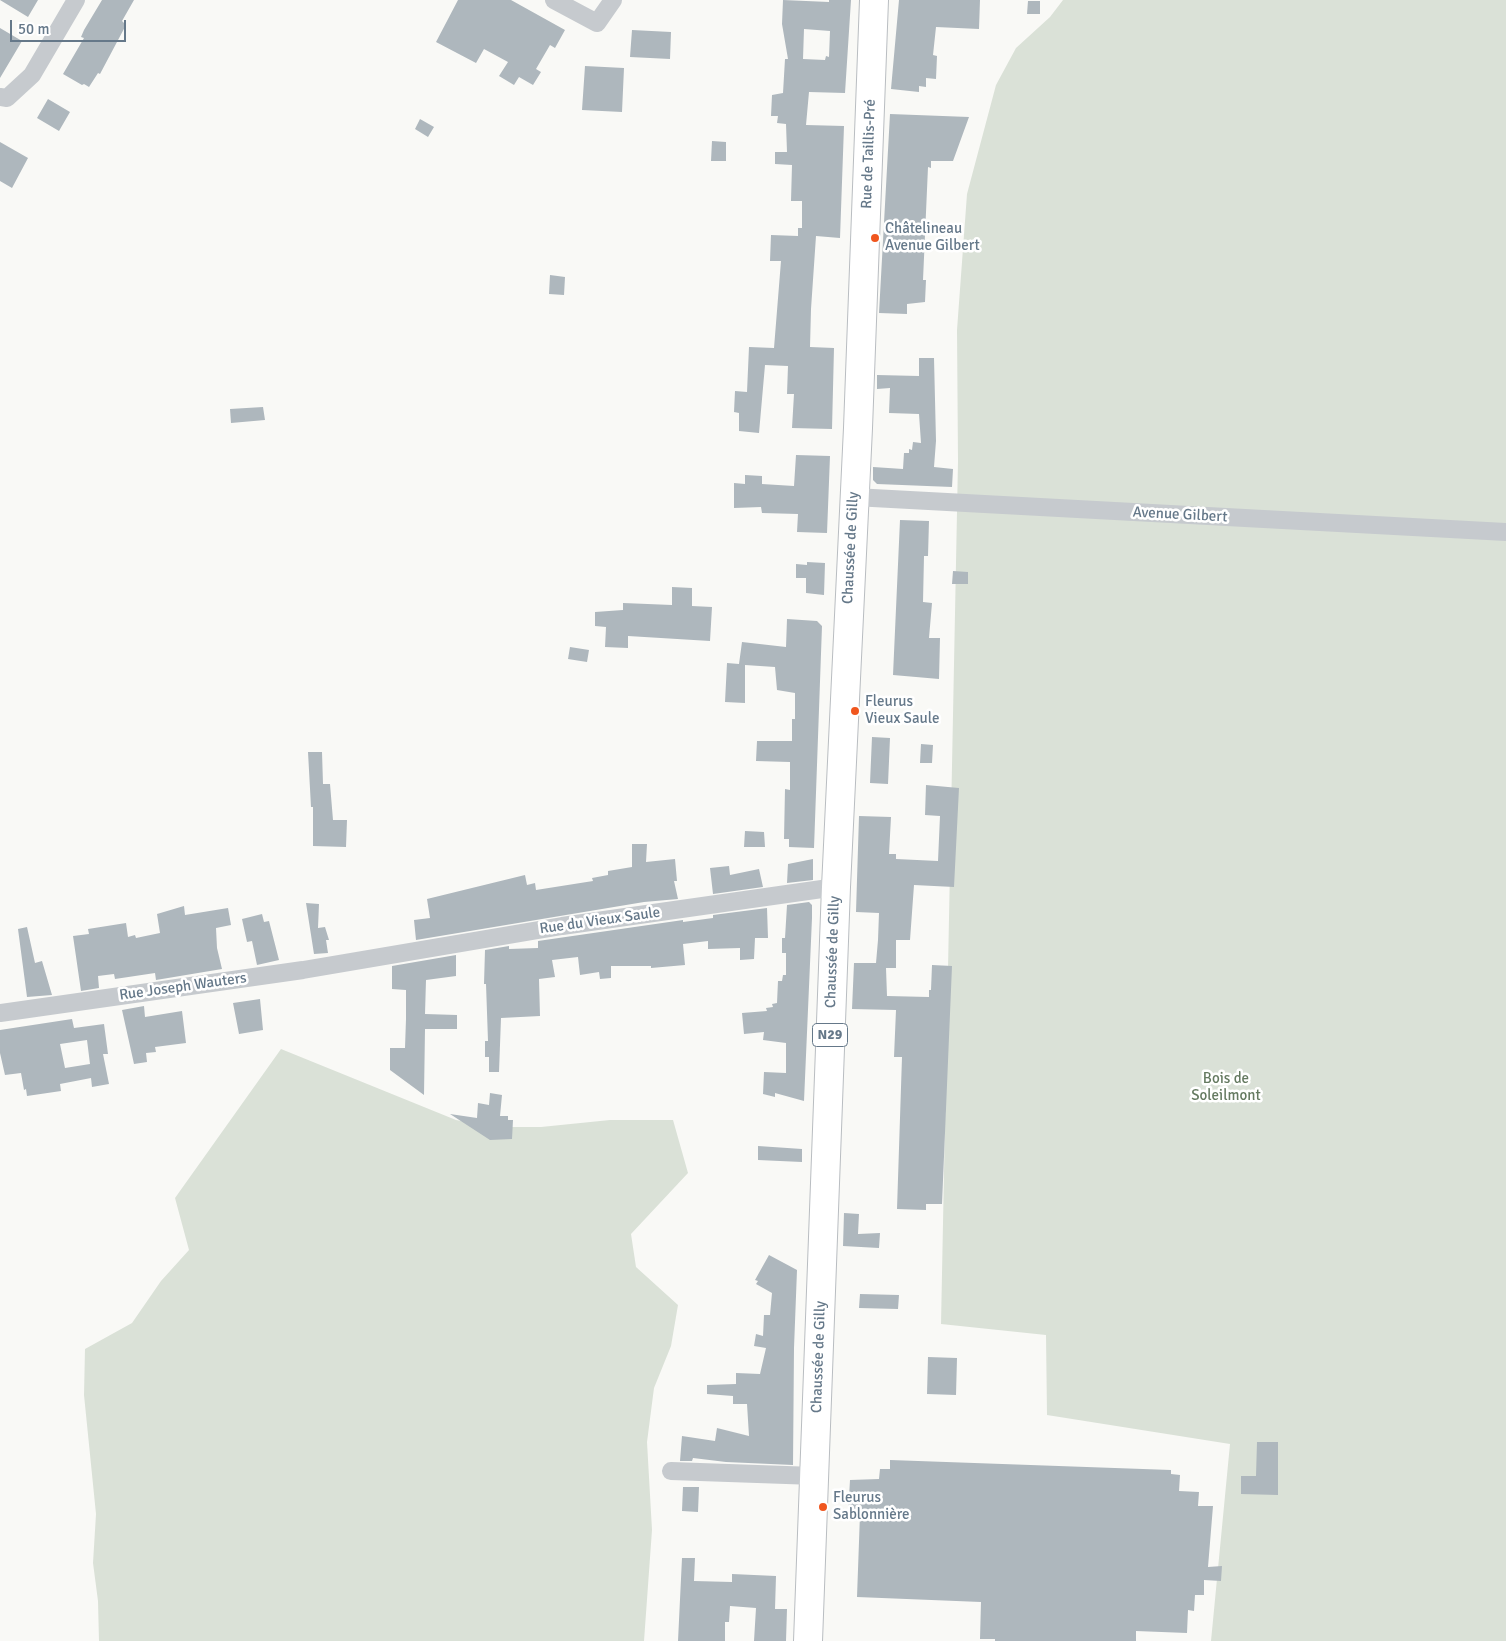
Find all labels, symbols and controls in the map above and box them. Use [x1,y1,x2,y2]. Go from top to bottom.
scale bar [12,10,129,42]
text: 50 m [18,20,49,38]
street label: Rue de Taillis-Pré [858,99,880,209]
place label: Châtelineau Avenue Gilbert [885,220,980,255]
marker: Châtelineau Avenue Gilbert [869,232,881,244]
street label: Chaussée de Gilly [839,491,863,605]
street label: Avenue Gilbert [1132,504,1228,526]
place label: Fleurus Vieux Saule [865,693,940,728]
marker: Fleurus Vieux Saule [849,705,861,717]
street label: Chaussée de Gilly [822,896,844,1008]
street label: Rue du Vieux Saule [539,904,661,938]
street label: Rue Joseph Wauters [118,969,248,1005]
road number: N29 [812,1024,848,1046]
park label: Bois de Soleilmont [1191,1070,1261,1105]
street label: Chaussée de Gilly [808,1301,830,1413]
place label: Fleurus Sablonnière [833,1489,910,1524]
marker: Fleurus Sablonnière [817,1501,829,1513]

